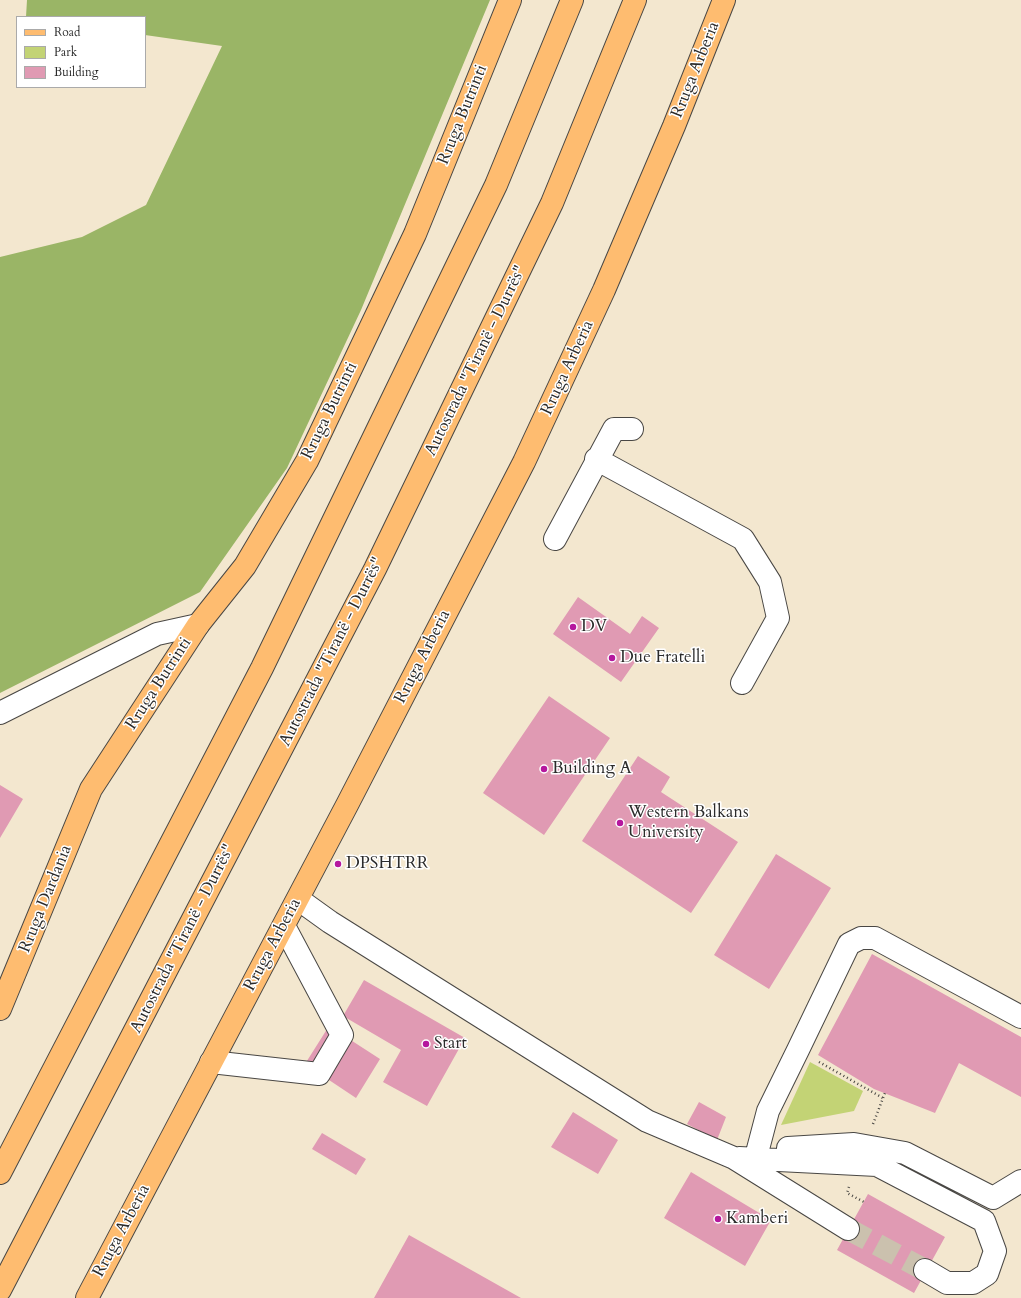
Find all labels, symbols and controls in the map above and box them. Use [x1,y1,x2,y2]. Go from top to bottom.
legend [16,16,146,88]
street label: Rruga Arberia [667,19,725,121]
text: Road [54,24,80,40]
text: Park [54,44,77,60]
street label: Rruga Butrinti [434,62,492,168]
text: Building [54,64,98,80]
street label: Autostrada "Tiranë - Durrës" [421,263,531,459]
street label: Rruga Arberia [537,317,599,419]
street label: Rruga Butrinti [298,359,362,463]
street label: Autostrada "Tiranë - Durrës" [275,554,389,750]
street label: Rruga Arberia [391,607,455,707]
place label: DV [581,617,607,637]
marker: DV [568,622,578,632]
street label: Rruga Butrinti [122,634,196,734]
place label: Due Fratelli [620,648,705,668]
marker: Due Fratelli [607,653,617,663]
place label: Building A [552,759,632,779]
marker: Building A [539,764,549,774]
place label: Western Balkans University [628,803,749,843]
marker: Western Balkans University [615,818,625,828]
street label: Autostrada "Tiranë - Durrës" [126,841,240,1037]
street label: Rruga Dardania [15,842,77,956]
place label: DPSHTRR [346,854,429,874]
marker: DPSHTRR [333,859,343,869]
street label: Rruga Arberia [240,895,306,995]
place label: Start [434,1034,467,1054]
marker: Start [421,1039,431,1049]
street label: Rruga Arberia [89,1181,155,1281]
place label: Kamberi [726,1209,788,1229]
marker: Kamberi [713,1214,723,1224]

